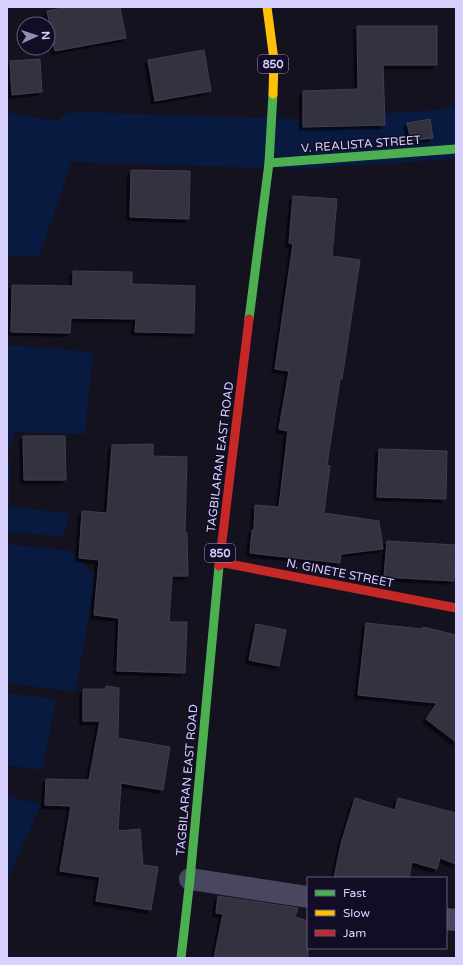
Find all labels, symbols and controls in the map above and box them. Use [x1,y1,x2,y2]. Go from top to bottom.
north arrow [16,16,56,56]
text: N [39,31,52,40]
road number: 850 [258,55,288,73]
street label: V. REALISTA STREET [301,133,422,155]
street label: TAGBILARAN EAST ROAD [204,381,236,533]
road number: 850 [205,544,235,562]
street label: N. GINETE STREET [285,556,396,590]
street label: TAGBILARAN EAST ROAD [173,704,201,856]
legend [307,877,447,949]
text: Fast [343,886,367,900]
text: Slow [343,906,370,920]
text: Jam [343,926,366,940]

